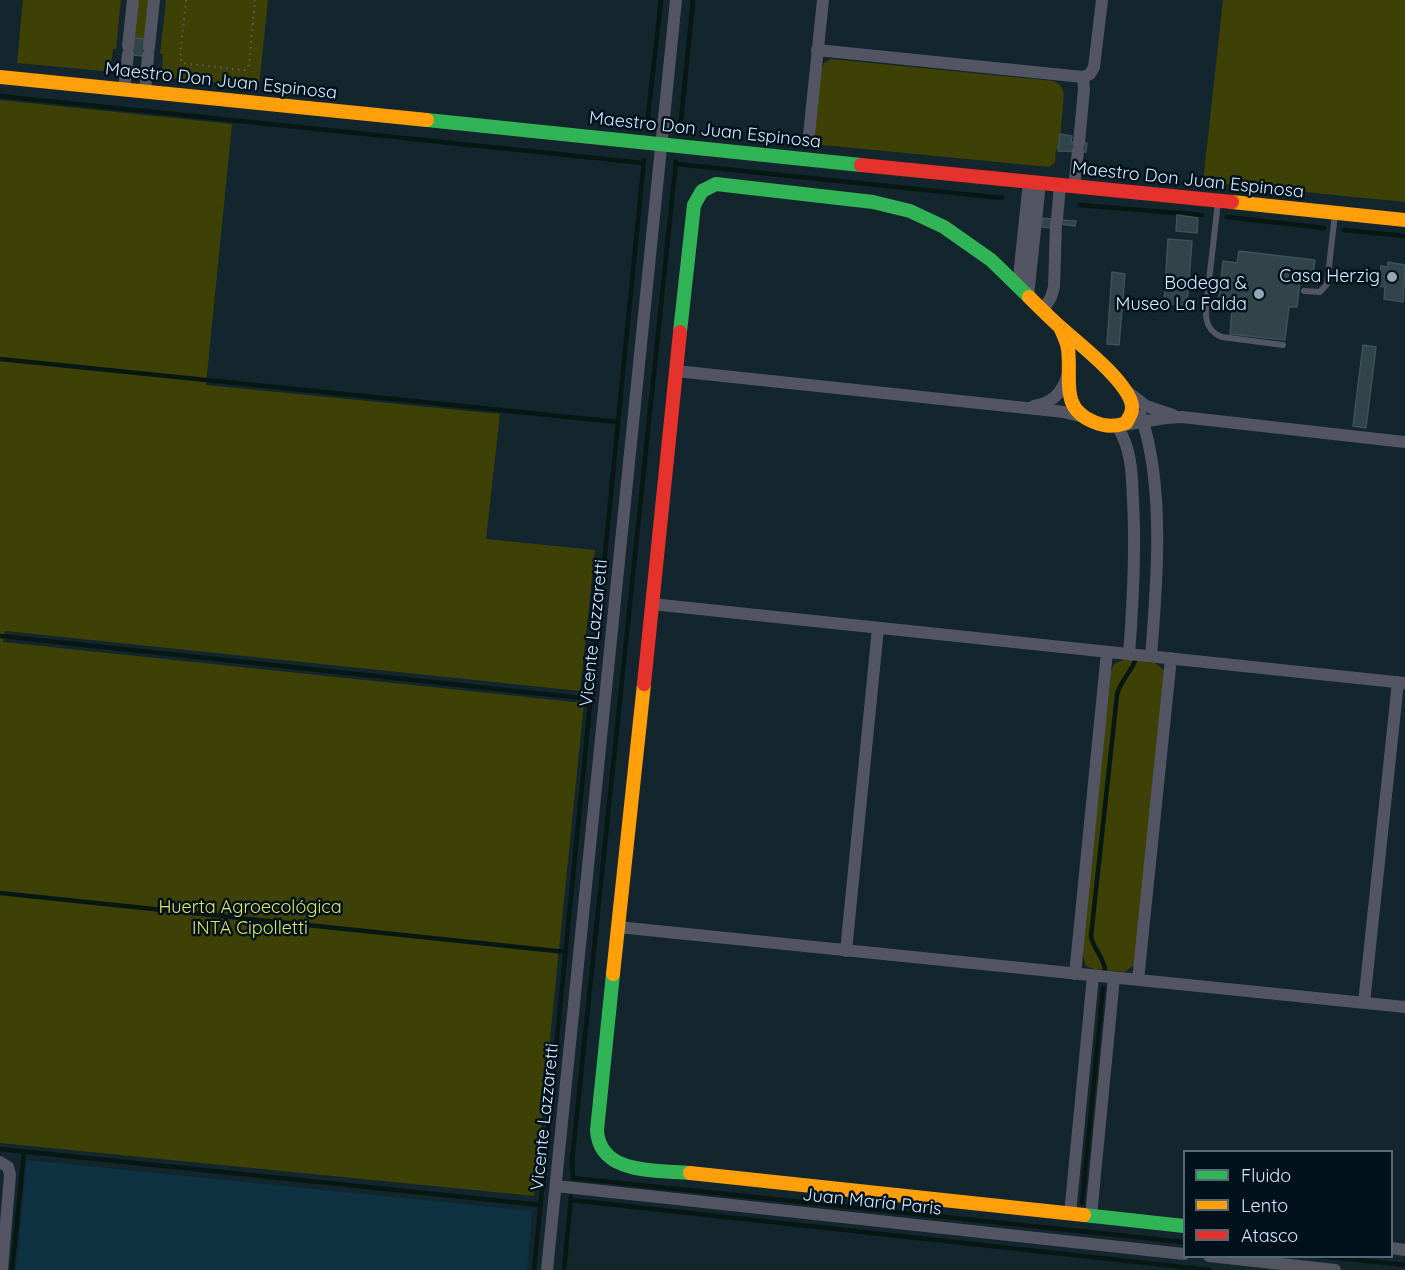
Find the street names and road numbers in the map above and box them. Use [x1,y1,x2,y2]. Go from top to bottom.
street label: Maestro Don Juan Espinosa [104,58,338,104]
street label: Maestro Don Juan Espinosa [588,107,822,153]
street label: Maestro Don Juan Espinosa [1071,157,1305,203]
street label: Vicente Lazzaretti [576,558,612,708]
street label: Vicente Lazzaretti [527,1042,563,1192]
street label: Juan María Paris [801,1184,943,1220]

